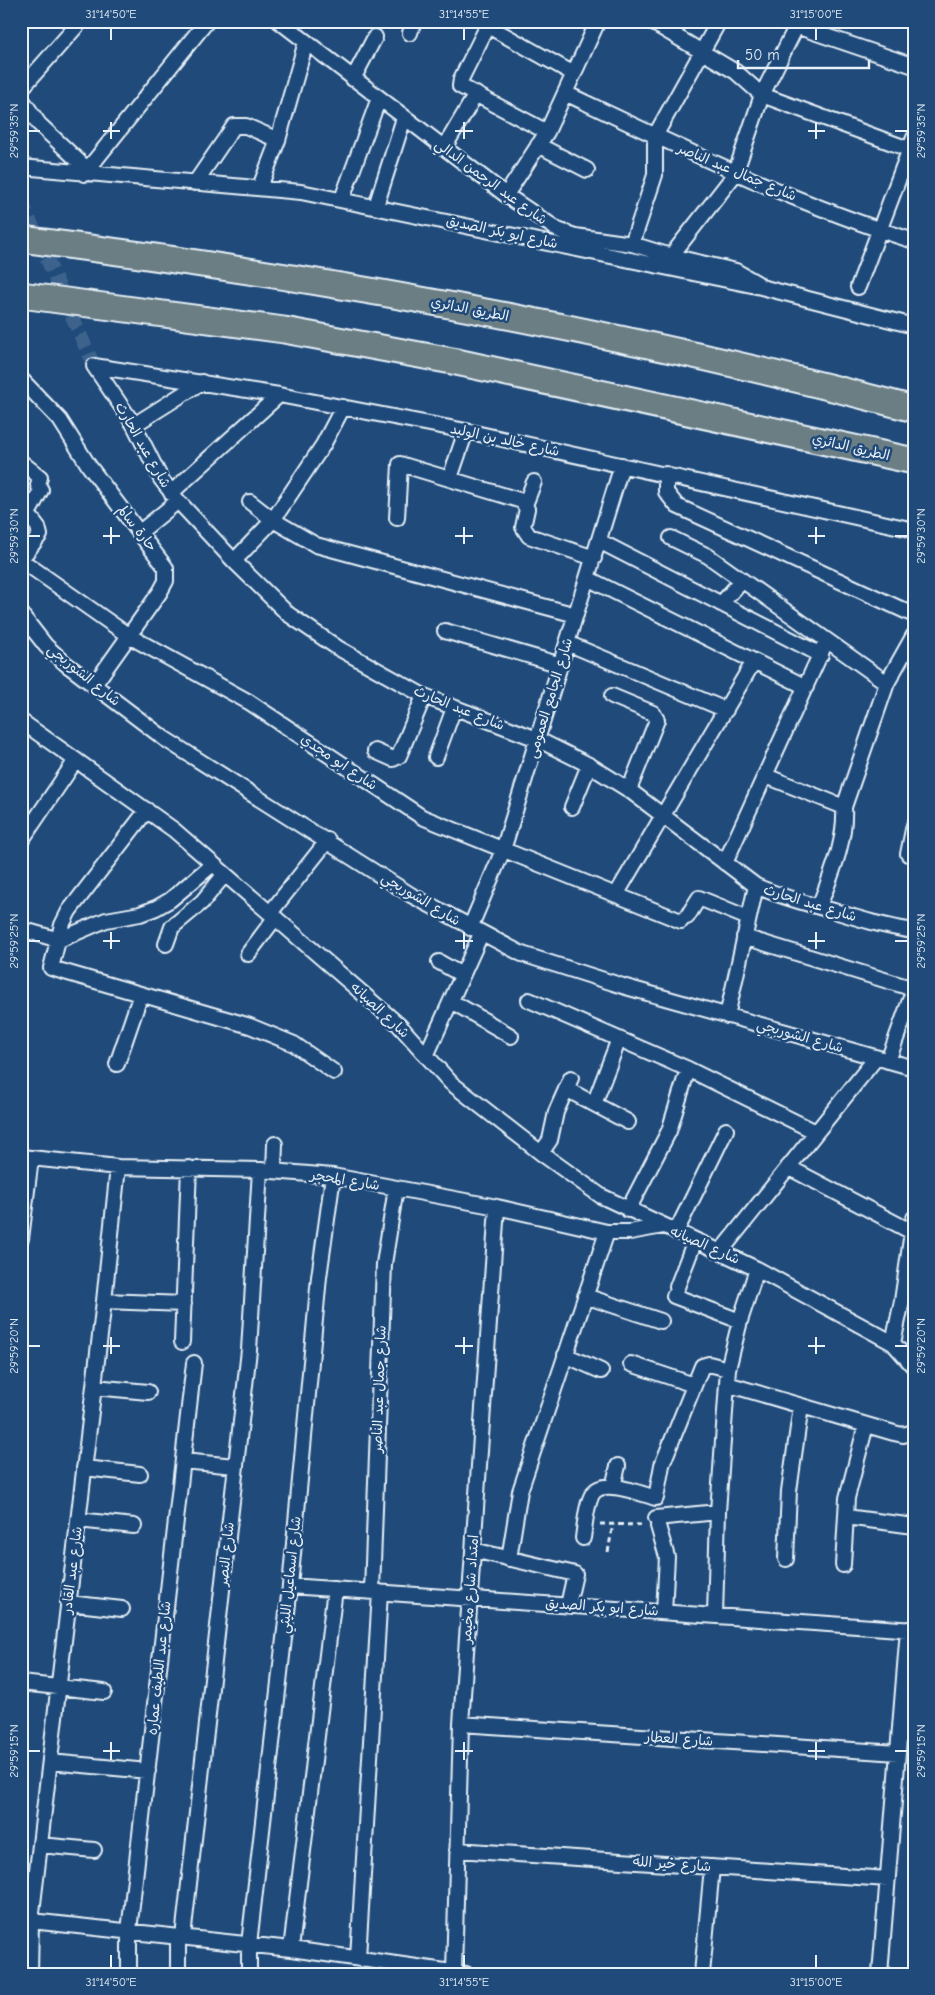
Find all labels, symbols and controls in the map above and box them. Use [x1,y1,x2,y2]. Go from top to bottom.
text: 31°14'50"E [85,7,137,21]
text: 31°14'55"E [439,7,489,21]
text: 31°15'00"E [790,7,842,21]
scale bar [738,38,869,70]
text: 50 m [745,46,780,64]
text: 29°59'35"N [7,104,21,158]
text: 29°59'35"N [914,104,928,158]
street label: شارع عبد الرحمن الدالي [429,136,550,232]
street label: شارع جمال عبد الناصر [674,139,799,206]
street label: شارع ابو بكر الصديق [444,212,559,253]
street label: الطريق الدائري [429,293,510,327]
street label: شارع عبد الحارث [111,399,174,491]
street label: شارع خالد بن الوليد [449,420,561,461]
street label: الطريق الدائري [810,430,891,466]
street label: حارة سالم [112,501,161,556]
text: 29°59'30"N [7,508,21,564]
text: 29°59'30"N [914,508,928,564]
street label: شارع الجامع العمومى [524,636,578,761]
street label: شارع الشوربجي [42,640,124,713]
street label: شارع عبد الحارث [411,682,507,735]
street label: شارع ابو مجدي [296,730,380,795]
street label: شارع الشوربجي [376,869,464,933]
street label: شارع عبد الحارث [761,881,859,926]
text: 29°59'25"N [7,914,21,968]
text: 29°59'25"N [914,914,928,968]
street label: شارع الصيانه [346,978,413,1042]
street label: شارع الشوربجي [754,1016,845,1060]
street label: شارع المحجر [308,1166,381,1195]
street label: شارع الصيانه [667,1222,743,1269]
text: 29°59'20"N [7,1318,21,1374]
text: 29°59'20"N [914,1318,928,1374]
street label: شارع جمال عبد الناصر [368,1325,391,1454]
street label: شارع اسماعيل الليثي [275,1515,309,1635]
street label: شارع النصر [214,1521,239,1588]
street label: شارع عبد القادر [58,1525,87,1616]
street label: امتداد شارع مخيمر [458,1534,483,1645]
street label: شارع ابو بكر الصديق [545,1595,659,1620]
street label: شارع عبد اللطيف عماره [143,1600,176,1736]
text: 29°59'15"N [7,1724,21,1778]
text: 29°59'15"N [914,1724,928,1778]
street label: شارع العطار [643,1728,714,1751]
street label: شارع خير الله [632,1853,712,1876]
text: 31°14'50"E [85,1975,137,1989]
text: 31°14'55"E [439,1975,489,1989]
text: 31°15'00"E [790,1975,842,1989]

